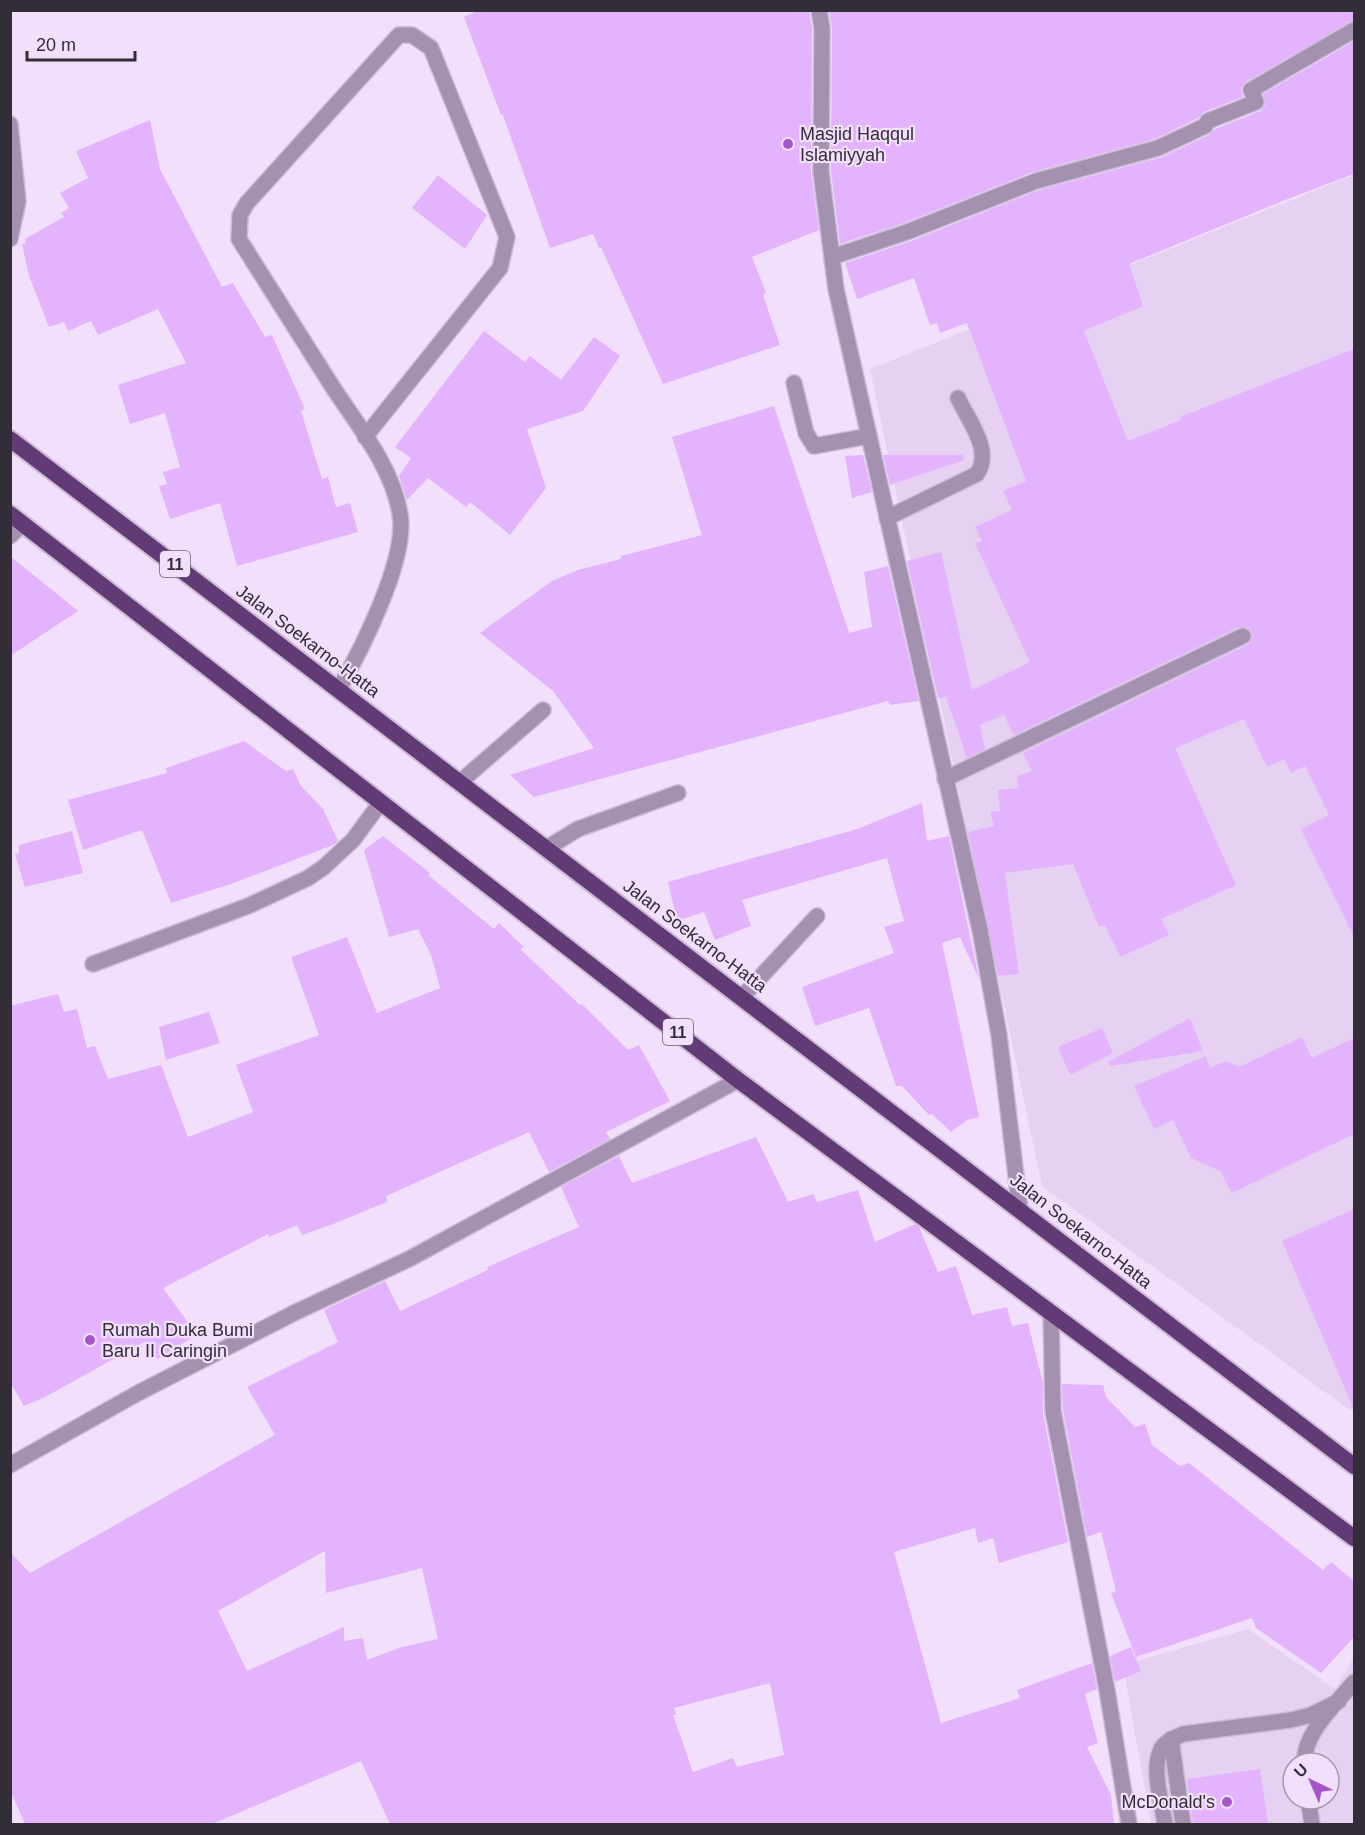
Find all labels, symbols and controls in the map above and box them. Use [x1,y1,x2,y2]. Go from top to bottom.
scale bar [27,24,135,62]
text: 20 m [36,35,76,55]
place label: Masjid Haqqul Islamiyyah [800,124,914,165]
marker: Masjid Haqqul Islamiyyah [781,137,795,151]
road number: 11 [160,551,190,577]
street label: Jalan Soekarno-Hatta [232,581,384,702]
street label: Jalan Soekarno-Hatta [619,876,771,997]
road number: 11 [663,1019,693,1045]
street label: Jalan Soekarno-Hatta [1006,1170,1157,1293]
place label: Rumah Duka Bumi Baru II Caringin [102,1320,253,1361]
marker: Rumah Duka Bumi Baru II Caringin [83,1333,97,1347]
north arrow [1281,1751,1341,1811]
text: U [1291,1760,1311,1781]
place label: McDonald's [1122,1792,1215,1812]
marker: McDonald's [1220,1795,1234,1809]

